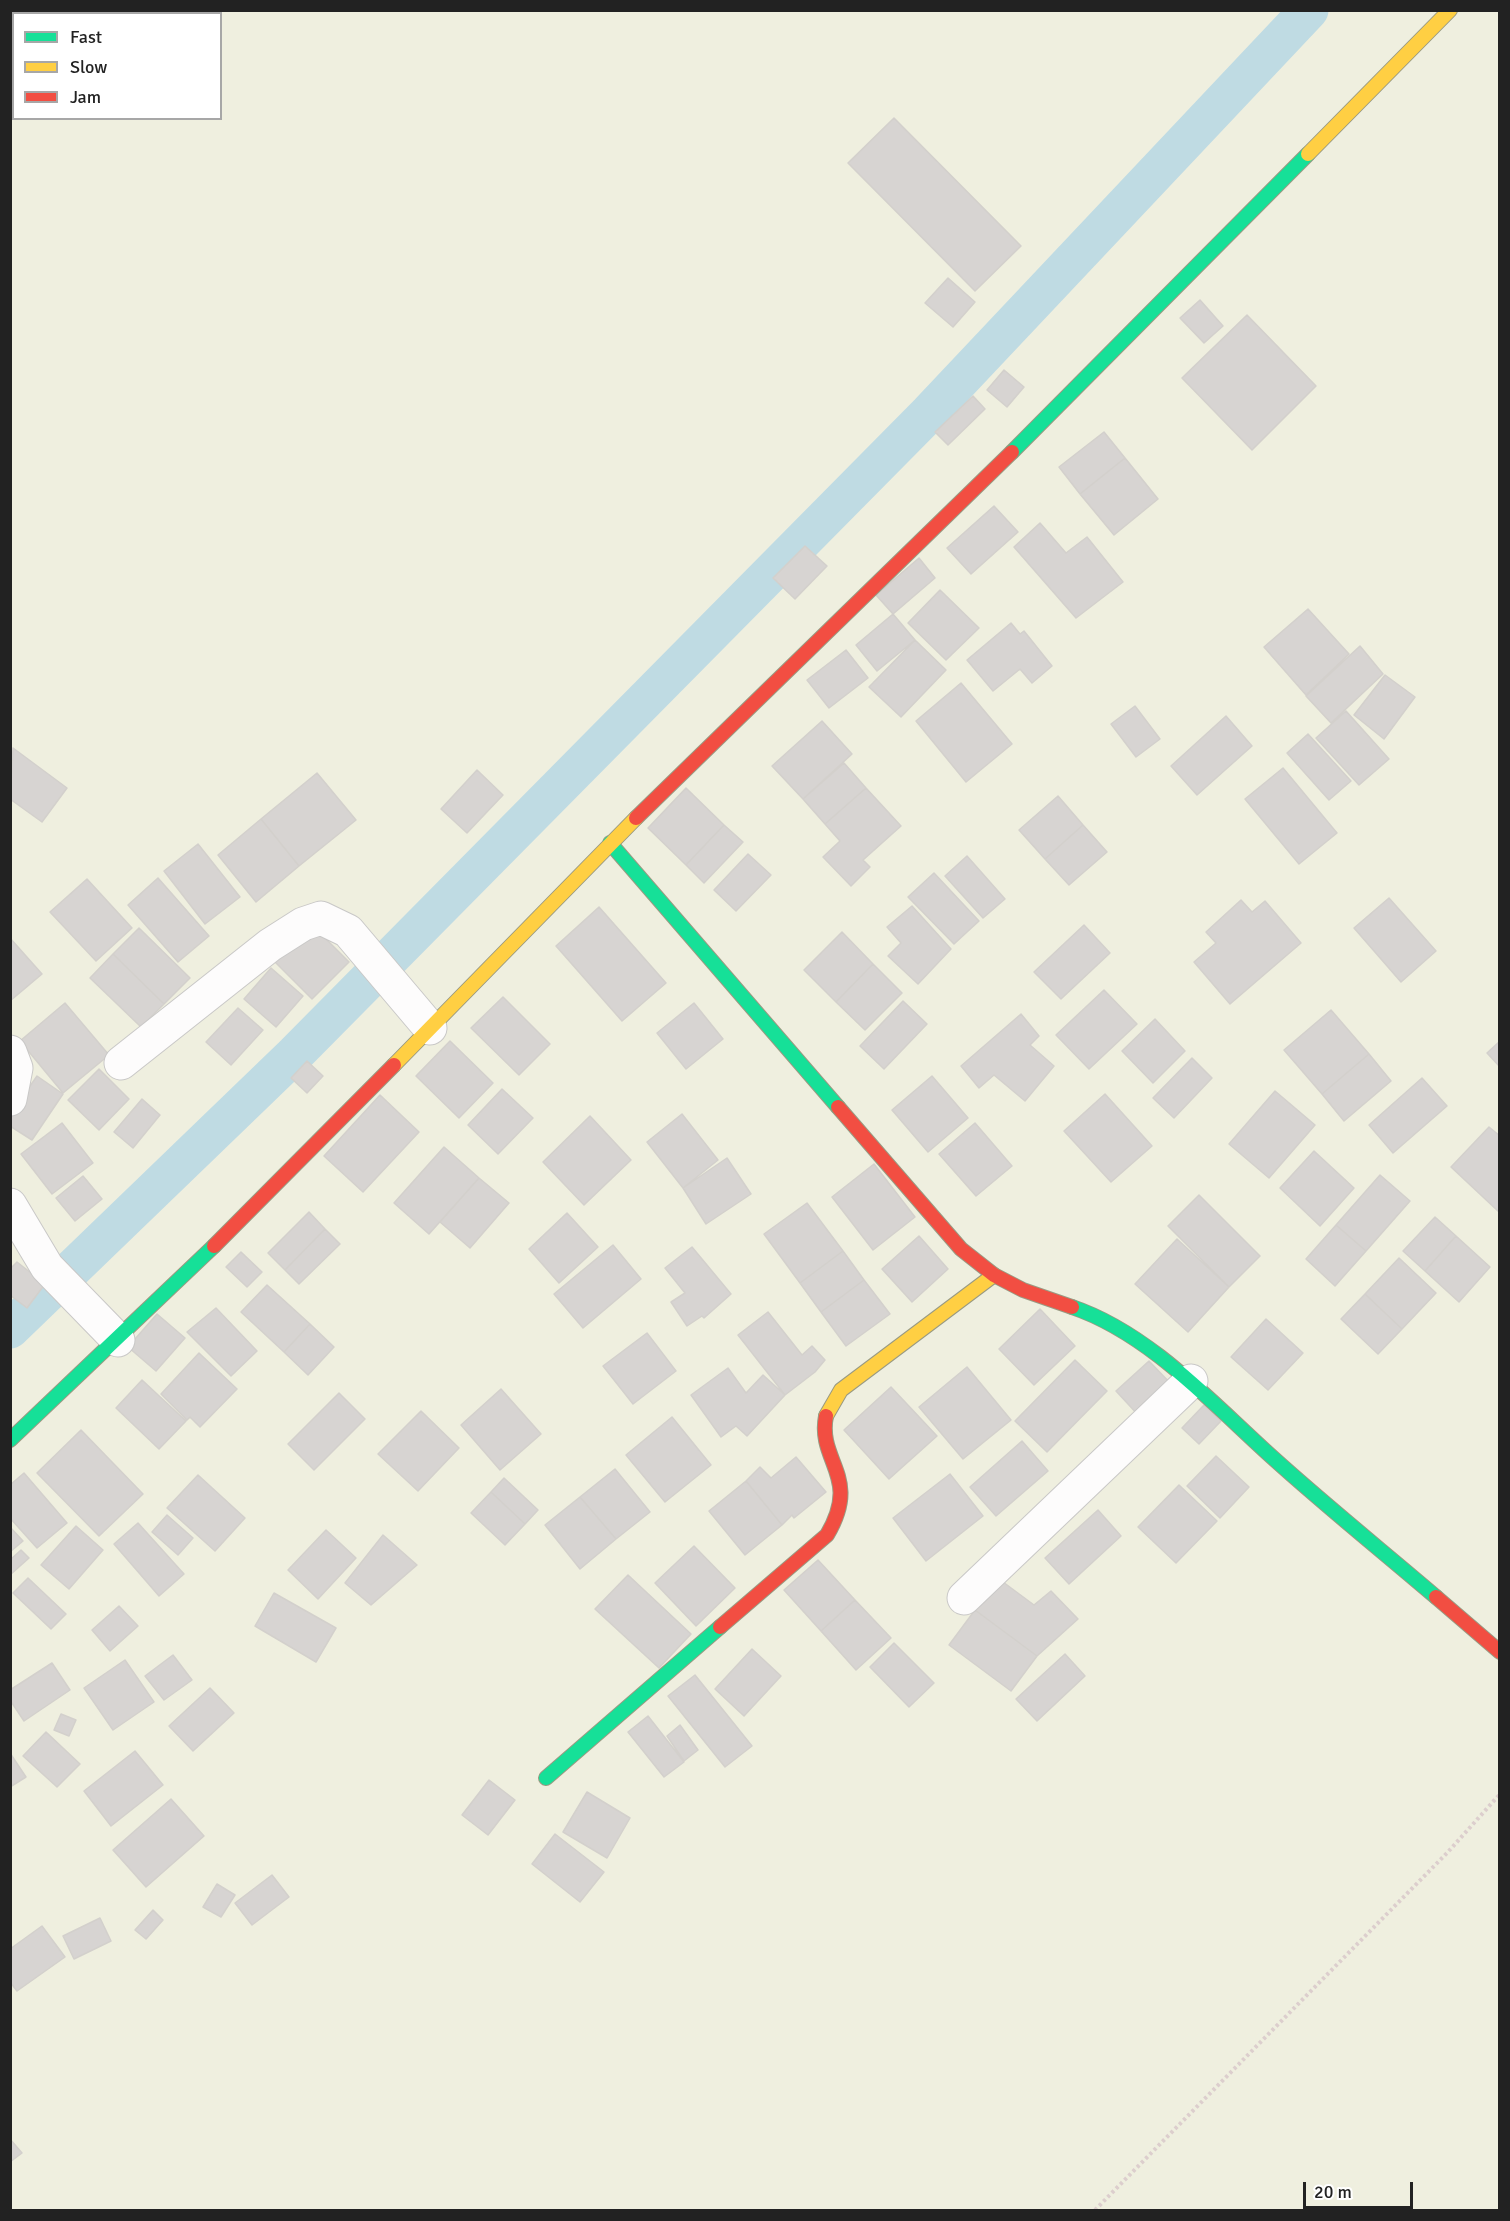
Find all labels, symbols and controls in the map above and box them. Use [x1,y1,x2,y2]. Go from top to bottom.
legend [12,12,222,120]
text: Fast [70,26,102,48]
text: Slow [70,56,107,78]
text: Jam [70,86,101,108]
scale bar [1306,2170,1416,2208]
text: 20 m [1314,2181,1352,2203]

